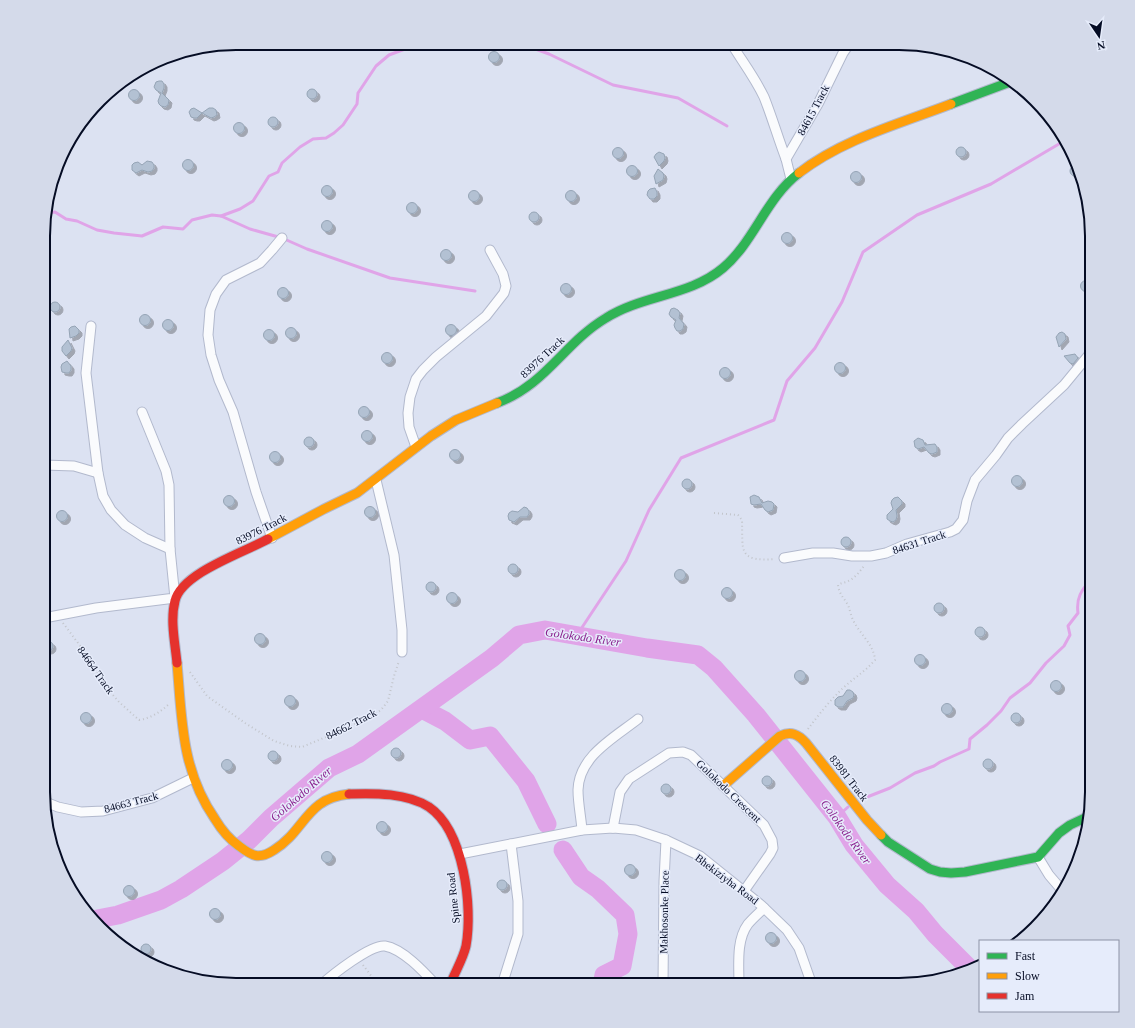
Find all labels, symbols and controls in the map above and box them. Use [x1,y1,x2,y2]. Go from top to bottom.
north arrow [1079,16,1119,56]
text: N [1096,39,1106,52]
street label: 84615 Track [795,82,832,137]
street label: 83976 Track [518,333,567,380]
street label: 83976 Track [234,511,289,547]
street label: 84631 Track [891,528,948,556]
water label: Golokodo River [544,625,622,649]
street label: 84664 Track [75,644,117,697]
street label: 84662 Track [324,706,379,742]
street label: 83981 Track [827,753,871,804]
street label: Golokodo Crescent [694,757,764,825]
water label: Golokodo River [268,763,335,824]
street label: 84663 Track [103,789,160,815]
water label: Golokodo River [818,797,874,867]
street label: Bhekiziyha Road [693,851,761,907]
street label: Makhosonke Place [657,870,671,954]
street label: Spine Road [444,872,462,924]
legend [979,940,1119,1012]
text: Fast [1015,949,1036,963]
text: Slow [1015,969,1040,983]
text: Jam [1015,989,1035,1003]

